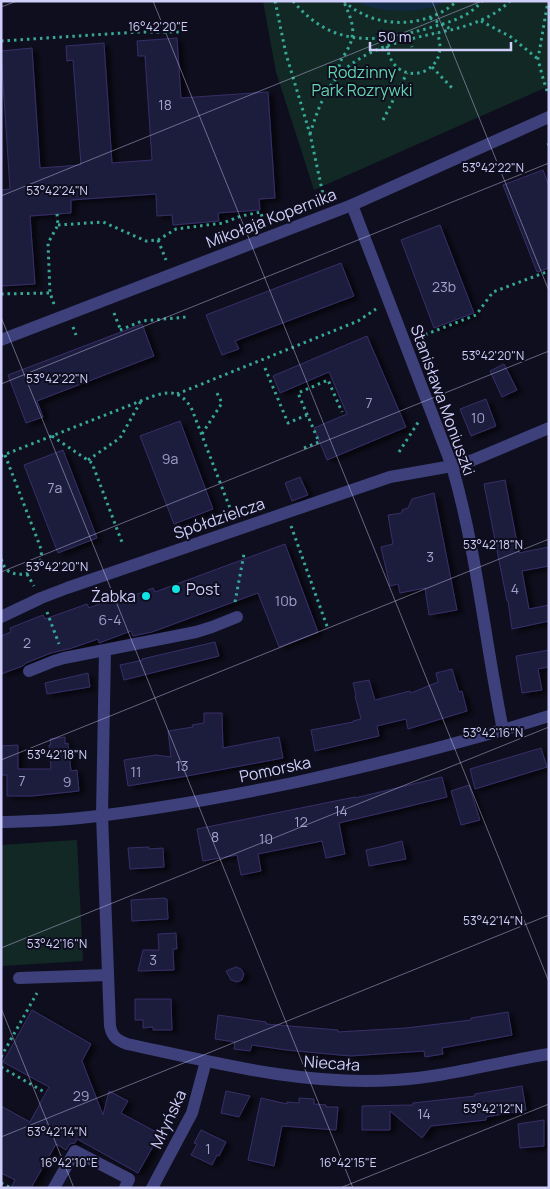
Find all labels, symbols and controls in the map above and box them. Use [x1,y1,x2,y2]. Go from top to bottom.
text: 16°42'20"E [128,18,188,35]
scale bar [370,20,511,52]
text: 50 m [378,26,412,47]
park label: Rodzinny Park Rozrywki [312,61,412,101]
house number: 18 [158,95,172,114]
text: 53°42'22"N [462,159,524,176]
text: 53°42'24"N [26,182,88,199]
street label: Mikołaja Kopernika [203,183,339,253]
house number: 23b [432,277,456,296]
street label: Stanisława Moniuszki [405,321,481,479]
text: 53°42'20"N [462,347,524,364]
text: 53°42'22"N [26,370,88,387]
house number: 7 [365,393,373,412]
house number: 10 [471,408,485,427]
house number: 9a [162,449,178,468]
house number: 7a [48,478,62,497]
street label: Spółdzielcza [170,492,268,544]
text: 53°42'18"N [463,536,523,553]
house number: 3 [426,547,434,566]
text: 53°42'20"N [26,558,88,575]
place label: Post [186,578,220,600]
house number: 4 [511,579,519,598]
marker: Post [170,583,182,595]
place label: Żabka [91,585,136,607]
marker: Żabka [140,590,152,602]
house number: 10b [275,591,297,610]
house number: 6-4 [99,610,121,629]
house number: 2 [23,633,31,652]
text: 53°42'16"N [463,724,523,741]
text: 53°42'18"N [27,746,87,763]
street label: Pomorska [237,751,313,787]
house number: 13 [175,756,189,775]
house number: 11 [131,762,141,781]
house number: 7 [18,771,26,790]
house number: 9 [63,772,71,791]
house number: 14 [334,801,348,820]
house number: 12 [294,812,308,831]
house number: 8 [211,827,219,846]
house number: 10 [259,829,273,848]
text: 53°42'14"N [463,912,523,929]
text: 53°42'16"N [27,935,87,952]
house number: 3 [149,950,157,969]
street label: Niecała [303,1050,361,1076]
house number: 29 [73,1086,89,1105]
street label: Młyńska [145,1086,191,1152]
text: 53°42'12"N [463,1100,523,1117]
house number: 14 [417,1104,431,1123]
text: 53°42'14"N [27,1123,87,1140]
house number: 1 [205,1139,211,1158]
text: 16°42'10"E [40,1154,98,1171]
text: 16°42'15"E [319,1154,377,1171]

